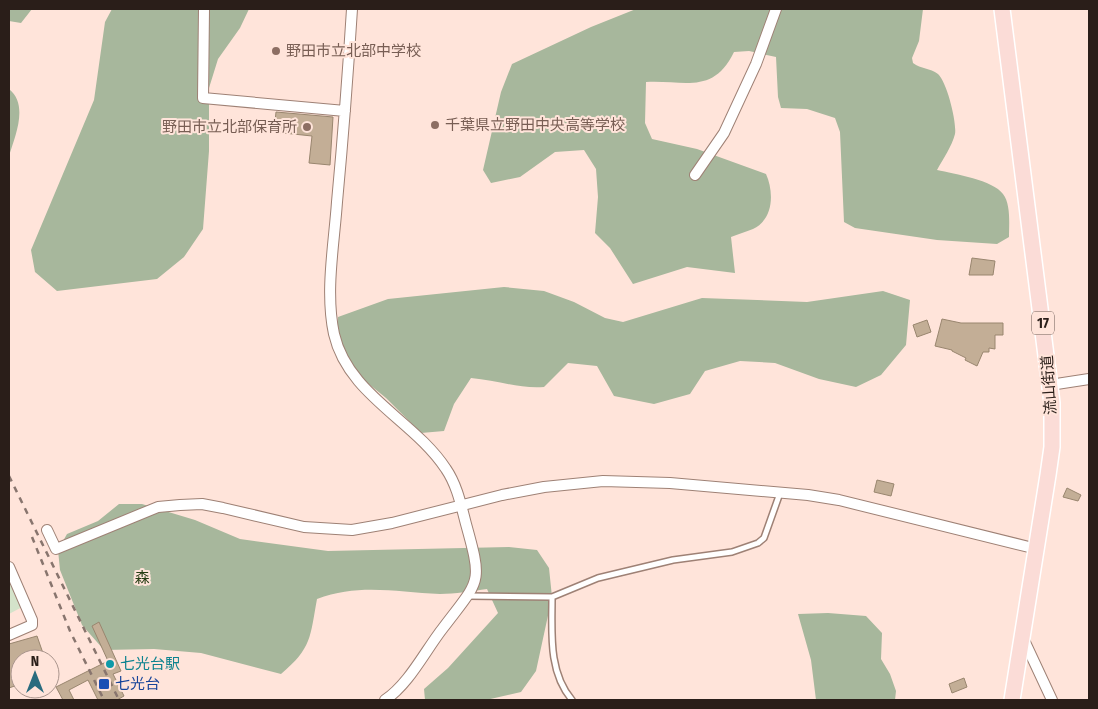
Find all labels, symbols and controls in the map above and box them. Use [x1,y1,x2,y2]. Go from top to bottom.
place label: 野田市立北部中学校 [286,42,421,60]
marker: 野田市立北部中学校 [270,45,282,57]
place label: 千葉県立野田中央高等学校 [445,116,625,134]
place label: 野田市立北部保育所 [162,118,297,136]
marker: 千葉県立野田中央高等学校 [429,119,441,131]
marker: 野田市立北部保育所 [301,121,313,133]
road number: 17 [1032,312,1054,334]
street label: 流山街道 [1038,354,1060,416]
park label: 森 [134,569,150,587]
north arrow [10,649,60,699]
text: N [31,653,39,670]
place label: 七光台駅 [120,655,180,673]
marker: 七光台駅 [104,658,116,670]
place label: 七光台 [115,675,160,693]
marker: 七光台 [97,677,111,691]

